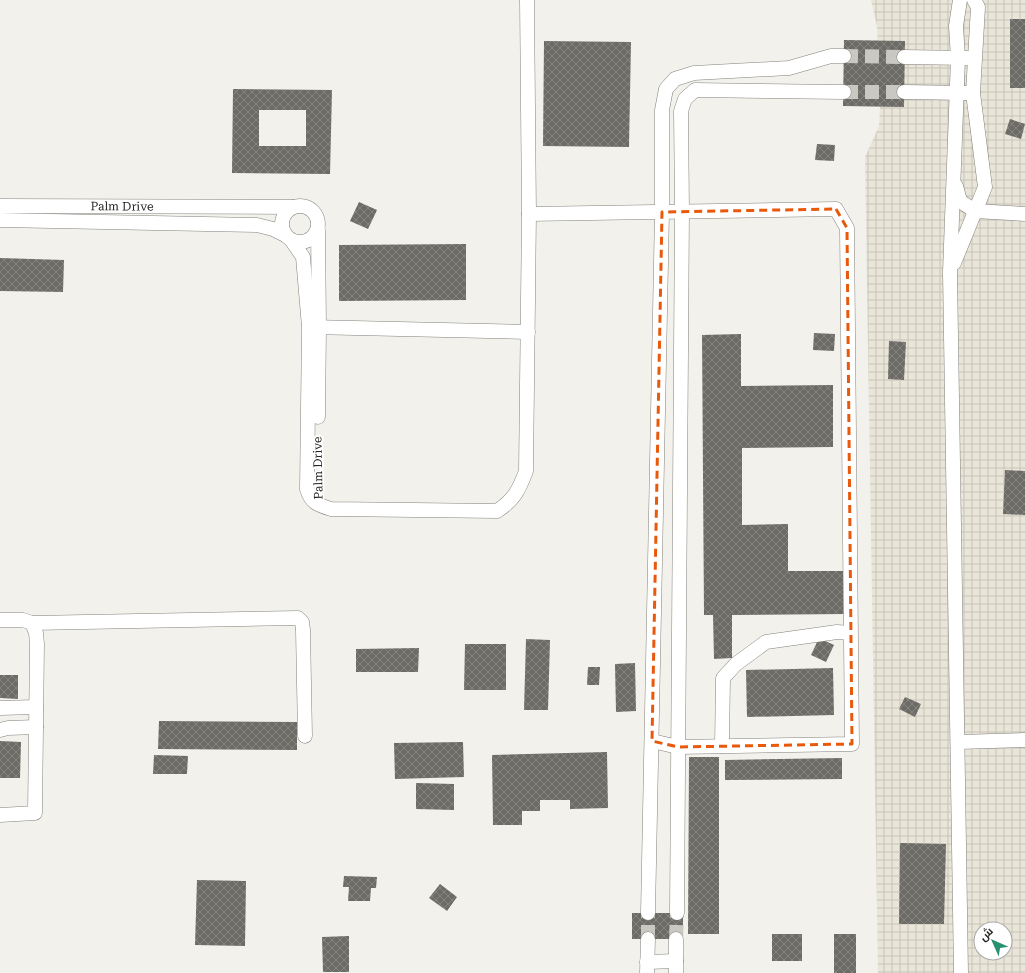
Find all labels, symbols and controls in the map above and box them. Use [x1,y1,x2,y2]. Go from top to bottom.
street label: Palm Drive [90,199,154,214]
street label: Palm Drive [310,436,326,500]
north arrow [973,921,1013,961]
text: ش [977,925,996,944]

